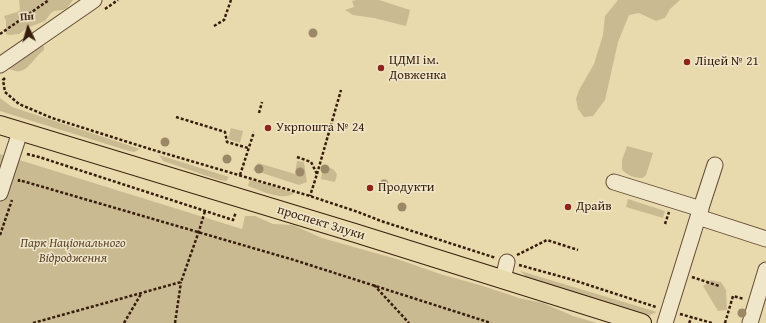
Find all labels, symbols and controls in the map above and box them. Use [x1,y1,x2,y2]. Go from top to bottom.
text: Пн [19,7,35,25]
north arrow [8,8,48,48]
place label: ЦДМІ ім. Довженка [389,53,446,84]
place label: Ліцей № 21 [695,54,759,70]
marker: Ліцей № 21 [682,57,692,67]
marker: ЦДМІ ім. Довженка [376,63,386,73]
place label: Укрпошта № 24 [276,120,365,136]
marker: Укрпошта № 24 [263,123,273,133]
place label: Продукти [378,180,435,196]
marker: Продукти [365,183,375,193]
place label: Драйв [576,199,612,215]
street label: проспект Злуки [275,202,367,244]
marker: Драйв [563,202,573,212]
park label: Парк Національного Відродження [20,236,126,267]

